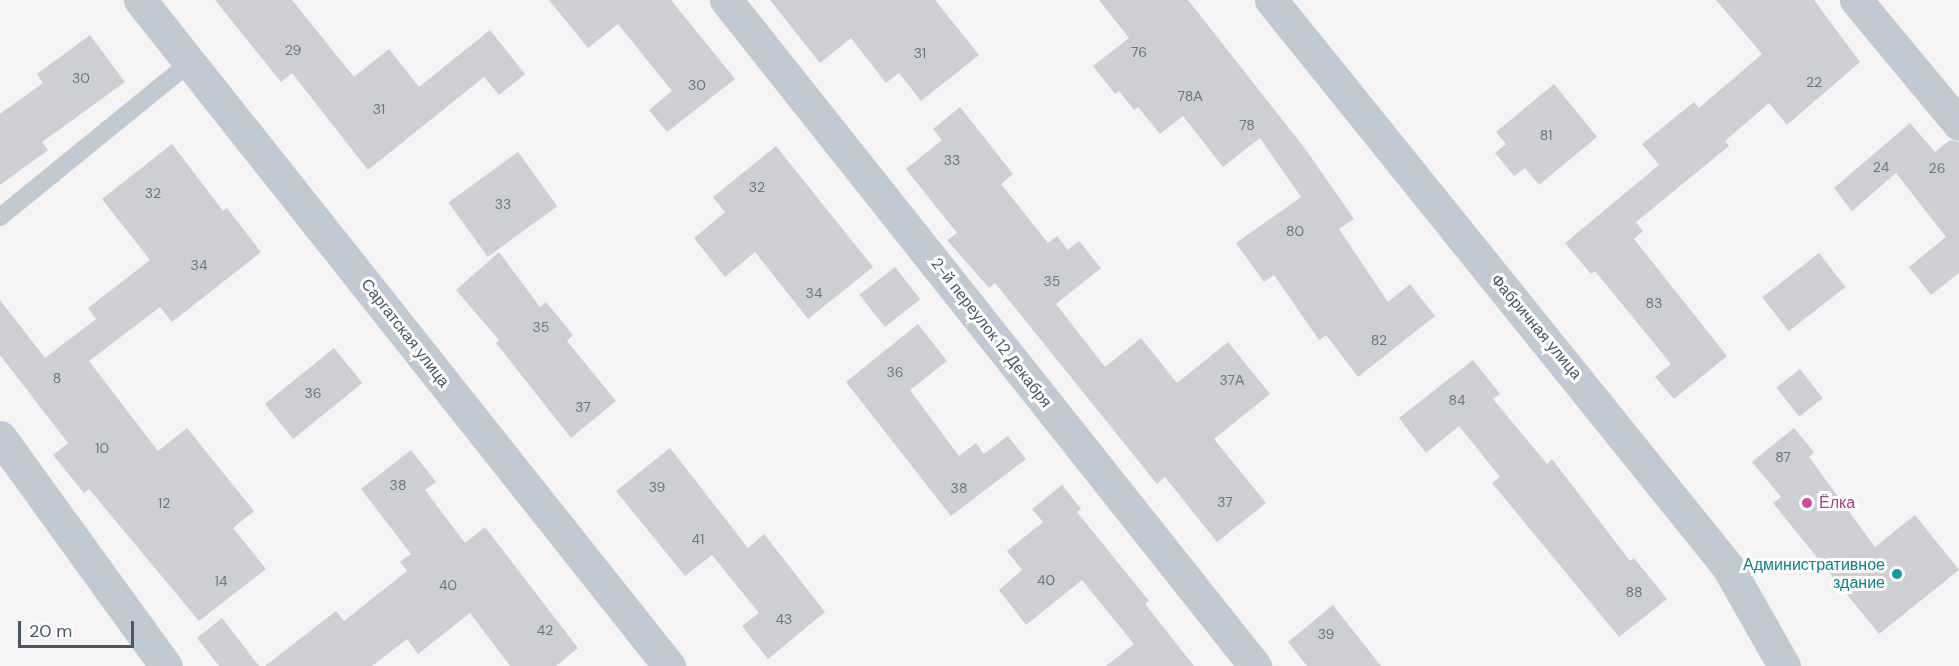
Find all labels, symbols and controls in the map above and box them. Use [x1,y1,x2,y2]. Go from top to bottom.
house number: 29 [285,42,301,58]
house number: 76 [1131,44,1147,60]
house number: 31 [914,45,926,61]
house number: 30 [72,70,90,86]
house number: 22 [1806,74,1822,90]
house number: 30 [688,77,706,93]
house number: 78А [1177,88,1203,104]
house number: 31 [373,101,385,117]
house number: 78 [1239,117,1255,133]
house number: 81 [1540,127,1552,143]
house number: 33 [944,152,960,168]
house number: 24 [1873,159,1889,175]
house number: 26 [1929,160,1945,176]
house number: 32 [749,179,765,195]
house number: 32 [145,185,161,201]
house number: 33 [495,196,511,212]
house number: 80 [1286,223,1304,239]
street label: 2-й переулок 12 Декабря [927,254,1055,412]
house number: 34 [191,257,207,273]
street label: Фабричная улица [1487,271,1585,383]
house number: 35 [1044,273,1060,289]
street label: Саргатская улица [357,275,453,391]
house number: 34 [806,285,822,301]
house number: 83 [1646,295,1662,311]
house number: 35 [533,319,549,335]
house number: 82 [1371,332,1387,348]
house number: 36 [886,364,904,380]
house number: 8 [53,370,61,386]
house number: 37А [1220,372,1244,388]
house number: 36 [304,385,322,401]
house number: 84 [1448,392,1466,408]
house number: 37 [575,399,591,415]
house number: 10 [95,440,109,456]
house number: 87 [1775,449,1791,465]
house number: 38 [390,477,406,493]
house number: 39 [649,479,665,495]
house number: 38 [951,480,967,496]
place label: Ёлка [1819,493,1855,513]
house number: 37 [1217,494,1233,510]
house number: 12 [158,495,170,511]
marker: Ёлка [1800,496,1814,510]
house number: 41 [692,531,704,547]
place label: Административное здание [1743,555,1885,593]
marker: Административное здание [1890,567,1904,581]
house number: 40 [1037,572,1055,588]
house number: 14 [215,573,227,589]
house number: 40 [439,577,457,593]
house number: 88 [1625,584,1643,600]
scale bar [21,609,136,647]
house number: 43 [776,611,792,627]
text: 20 m [29,619,72,643]
house number: 42 [537,622,553,638]
house number: 39 [1318,626,1334,642]

